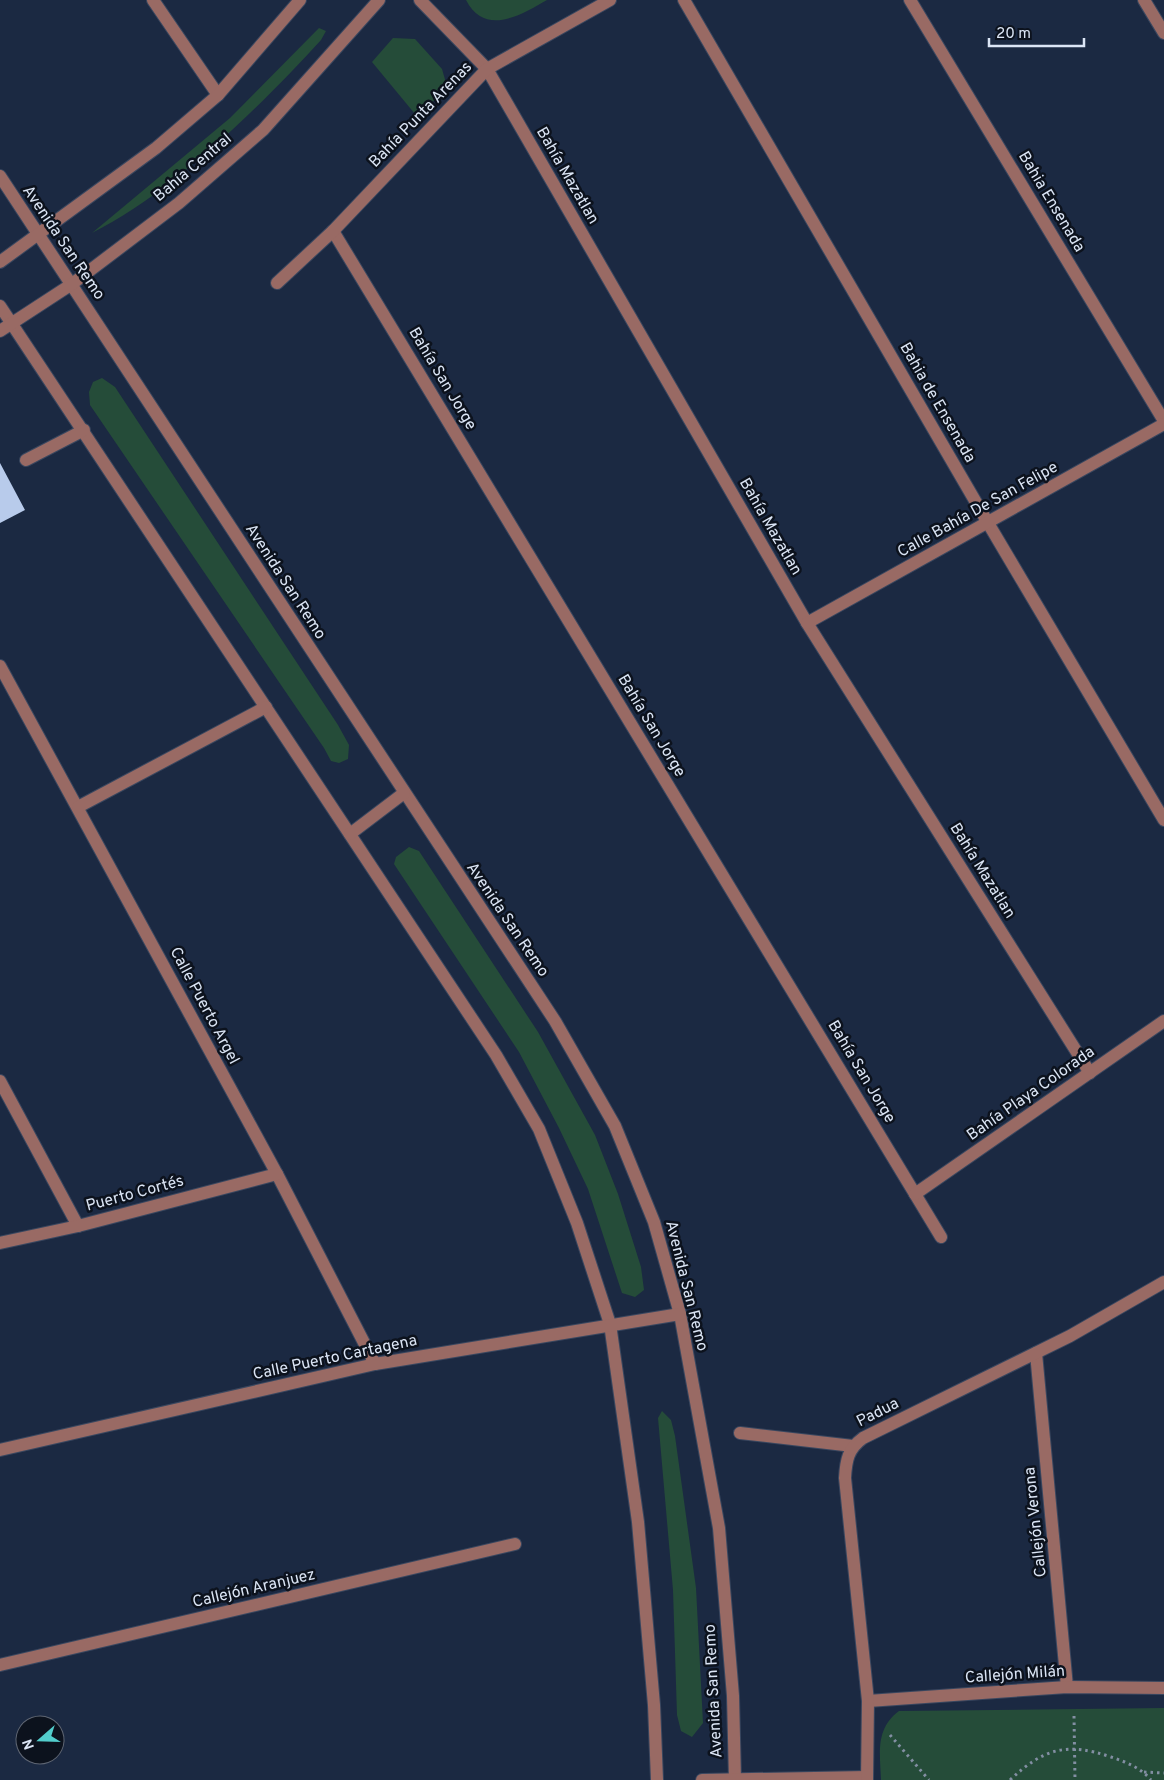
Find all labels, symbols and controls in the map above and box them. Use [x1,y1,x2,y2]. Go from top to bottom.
scale bar [989,15,1084,47]
text: 20 m [996,25,1031,44]
street label: Bahía Punta Arenas [365,58,477,172]
street label: Bahía Mazatlan [531,124,603,228]
street label: Bahía Central [150,129,236,207]
street label: Bahia Ensenada [1013,148,1089,256]
street label: Avenida San Remo [17,182,109,304]
street label: Bahía San Jorge [403,324,481,434]
street label: Bahia de Ensenada [894,339,980,467]
street label: Calle Bahía De San Felipe [894,458,1062,562]
street label: Bahía Mazatlan [734,475,806,579]
street label: Avenida San Remo [240,520,330,644]
street label: Bahía San Jorge [612,671,690,781]
street label: Bahía Mazatlan [945,820,1019,922]
street label: Avenida San Remo [461,859,553,981]
street label: Calle Puerto Argel [165,944,243,1068]
street label: Bahía San Jorge [822,1017,900,1127]
street label: Bahía Playa Colorada [963,1042,1099,1146]
street label: Puerto Cortés [84,1171,186,1217]
street label: Avenida San Remo [660,1219,712,1353]
street label: Calle Puerto Cartagena [251,1331,419,1385]
street label: Padua [853,1394,903,1432]
street label: Callejón Verona [1020,1466,1052,1578]
street label: Callejón Aranjuez [191,1565,317,1613]
street label: Avenida San Remo [701,1624,727,1758]
street label: Callejón Milán [964,1662,1066,1688]
north arrow [15,1715,65,1765]
text: N [19,1736,39,1752]

